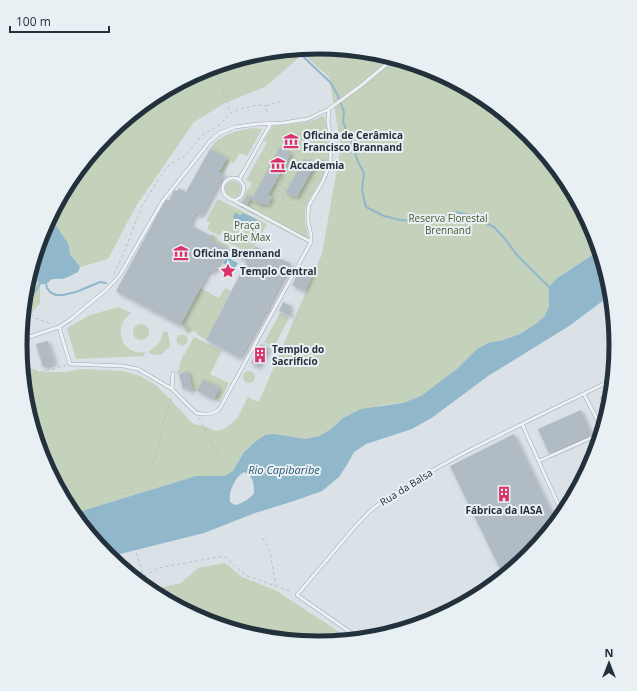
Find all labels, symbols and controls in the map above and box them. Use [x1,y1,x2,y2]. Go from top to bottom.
scale bar [10,8,109,34]
text: 100 m [16,13,51,30]
place label: Oficina de Cerâmica Francisco Brannand [303,128,403,154]
museum icon: Oficina de Cerâmica Francisco Brannand [282,132,300,150]
museum icon: Accademia [269,156,287,174]
place label: Accademia [290,158,344,172]
park label: Reserva Florestal Brennand [408,211,488,237]
park label: Praça Burle Max [223,218,271,244]
museum icon: Oficina Brennand [172,244,190,262]
place label: Oficina Brennand [193,246,281,260]
place icon: Templo Central [219,262,237,280]
place label: Templo Central [240,264,317,278]
place label: Templo do Sacrificío [272,342,324,368]
building icon: Templo do Sacrificío [251,346,269,364]
water label: Rio Capibaribe [248,462,320,477]
street label: Rua da Balsa [377,465,435,509]
building icon: Fábrica da IASA [495,485,513,503]
place label: Fábrica da IASA [466,503,543,517]
north arrow [589,643,629,683]
text: N [605,645,613,660]

